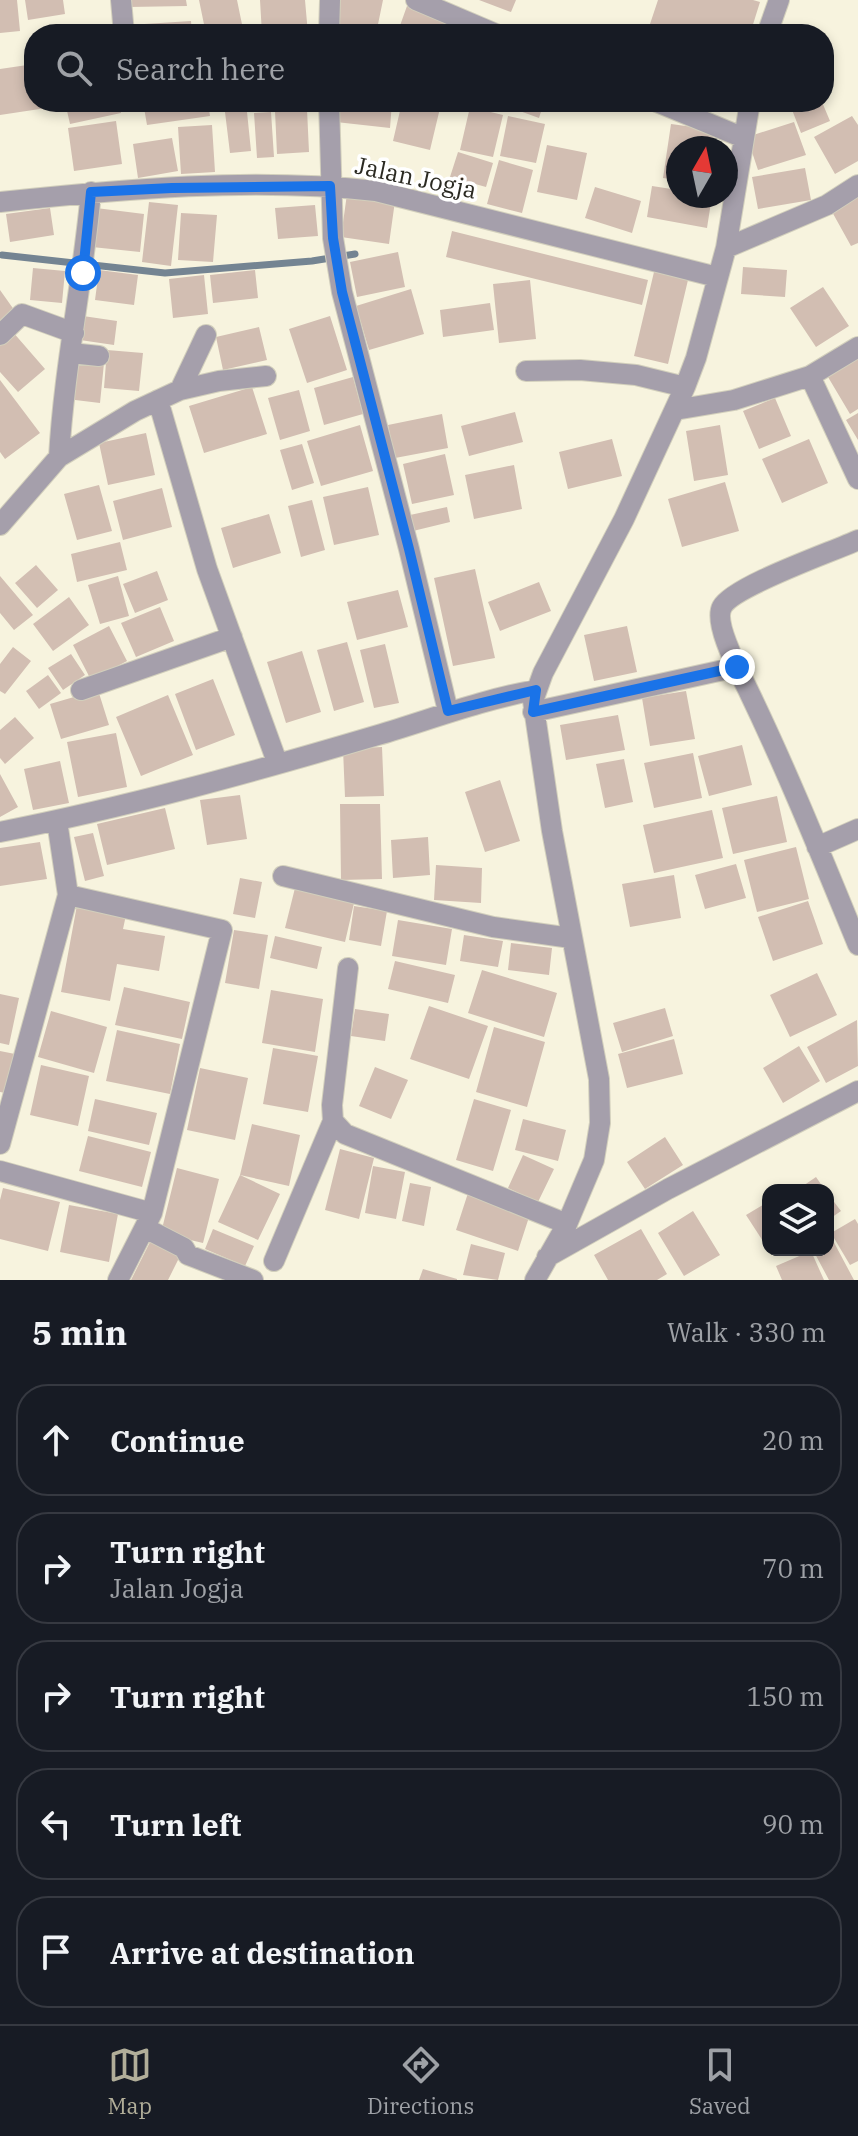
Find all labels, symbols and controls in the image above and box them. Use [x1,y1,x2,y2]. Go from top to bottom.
search box [24,24,834,112]
icon: search [52,46,96,90]
text: Search here [116,49,285,88]
north arrow [666,136,738,208]
street label: Jalan Jogja [352,149,480,205]
route start [65,255,101,291]
route end [719,649,755,685]
map controls [762,1184,834,1256]
button: layers [762,1184,834,1256]
text: 5 min [32,1310,127,1354]
text: Walk · 330 m [667,1315,826,1349]
icon: ahead [34,1418,78,1462]
text: Continue [110,1421,245,1460]
text: 20 m [762,1423,824,1457]
text: Turn right [110,1532,265,1571]
icon: right [34,1546,78,1590]
text: 70 m [762,1551,824,1585]
text: Jalan Jogja [110,1571,244,1605]
icon: right [34,1674,78,1718]
text: Turn right [110,1677,265,1716]
text: 150 m [746,1679,824,1713]
icon: left [34,1802,78,1846]
text: Turn left [110,1805,242,1844]
text: 90 m [762,1807,824,1841]
icon: arrive [34,1930,78,1974]
text: Arrive at destination [110,1933,415,1972]
tab: Map [107,2043,152,2120]
tab: Directions [367,2043,474,2120]
tab: Saved [689,2043,751,2120]

